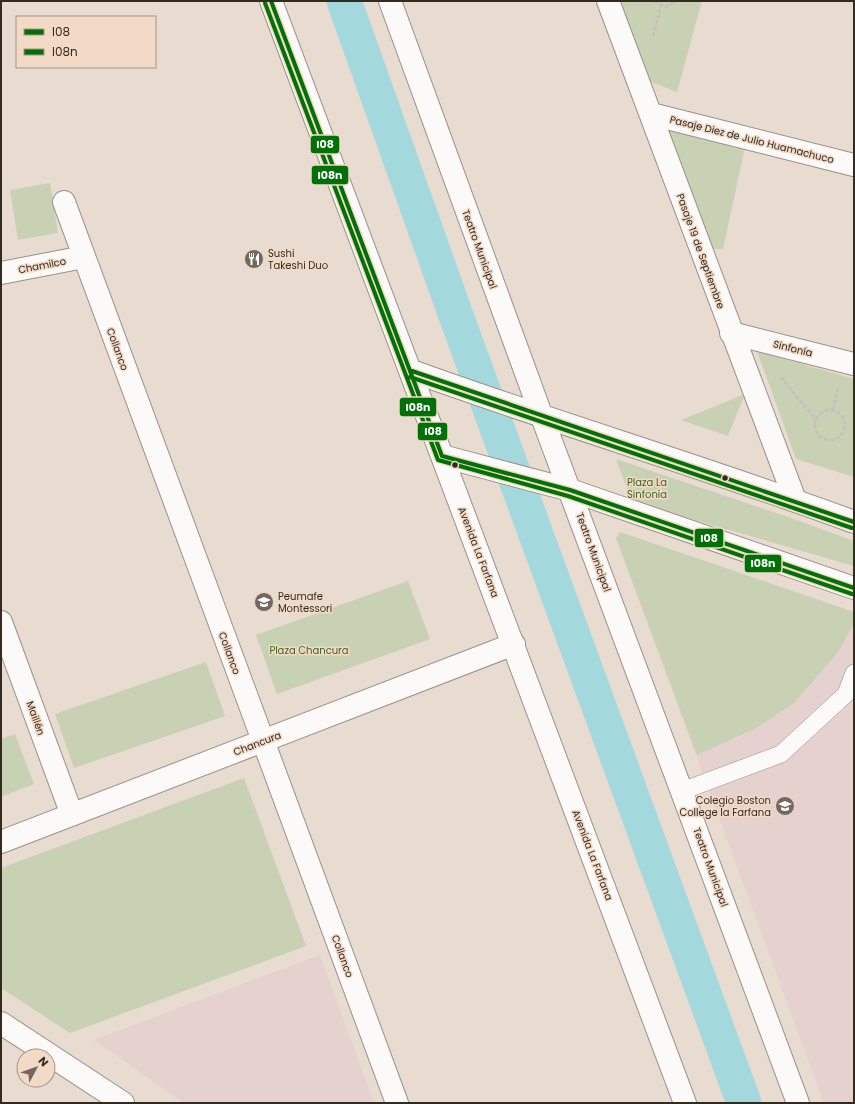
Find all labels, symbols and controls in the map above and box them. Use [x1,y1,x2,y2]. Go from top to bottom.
legend [16,16,156,68]
text: I08 [52,23,70,40]
text: I08n [52,43,78,60]
street label: Pasaje Diez de Julio Huamachuco [668,112,836,167]
line badge: I08 [310,135,340,154]
text: I08 [316,136,334,152]
line badge: I08n [311,165,349,185]
text: I08n [318,167,342,183]
street label: Pasaje 19 de Septiembre [673,191,728,311]
street label: Teatro Municipal [458,208,501,291]
place label: Sushi Takeshi Duo [268,246,328,273]
restaurant icon: Sushi Takeshi Duo [243,248,265,270]
street label: Chamilco [17,253,67,277]
street label: Collanco [103,326,132,373]
street label: Sinfonía [772,336,814,361]
line badge: I08n [399,397,437,417]
text: I08n [406,399,430,415]
line badge: I08 [417,422,448,441]
text: I08 [424,423,442,439]
unlabelled marker [450,460,460,470]
unlabelled marker [720,473,730,483]
park label: Plaza La Sinfonía [627,475,667,502]
street label: Avenida La Farfana [454,505,503,600]
street label: Teatro Municipal [572,511,615,594]
line badge: I08 [694,528,724,548]
text: I08 [700,530,718,546]
line badge: I08n [744,554,782,573]
text: I08n [751,555,775,571]
place label: Peumafe Montessori [278,589,332,616]
school or university icon: Peumafe Montessori [253,591,275,613]
street label: Collanco [215,630,244,677]
park label: Plaza Chancura [269,643,349,658]
street label: Maillén [22,699,49,737]
street label: Chancura [231,727,283,759]
place label: Colegio Boston College la Farfana [680,793,771,820]
school or university icon: Colegio Boston College la Farfana [774,795,796,817]
street label: Avenida La Farfana [568,808,617,903]
street label: Teatro Municipal [689,826,732,909]
street label: Collanco [328,933,357,980]
north arrow [16,1048,56,1088]
text: N [35,1053,52,1070]

